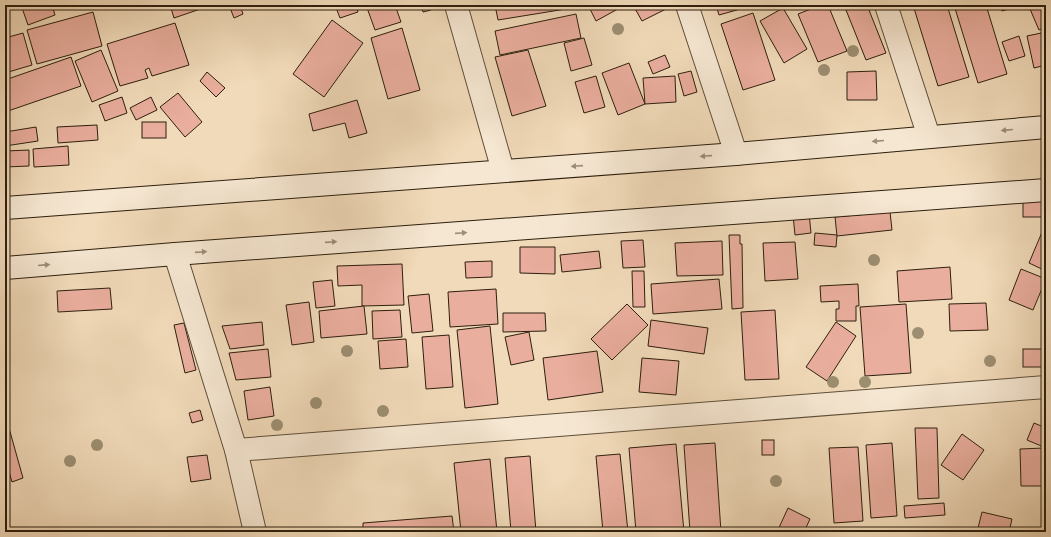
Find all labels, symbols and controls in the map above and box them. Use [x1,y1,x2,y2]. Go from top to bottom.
one-way arrow [1001,127,1013,134]
one-way arrow [872,138,884,145]
one-way arrow [700,153,712,160]
one-way arrow [571,162,583,169]
one-way arrow [455,229,467,236]
one-way arrow [325,239,337,246]
one-way arrow [195,248,207,255]
one-way arrow [38,262,50,268]

